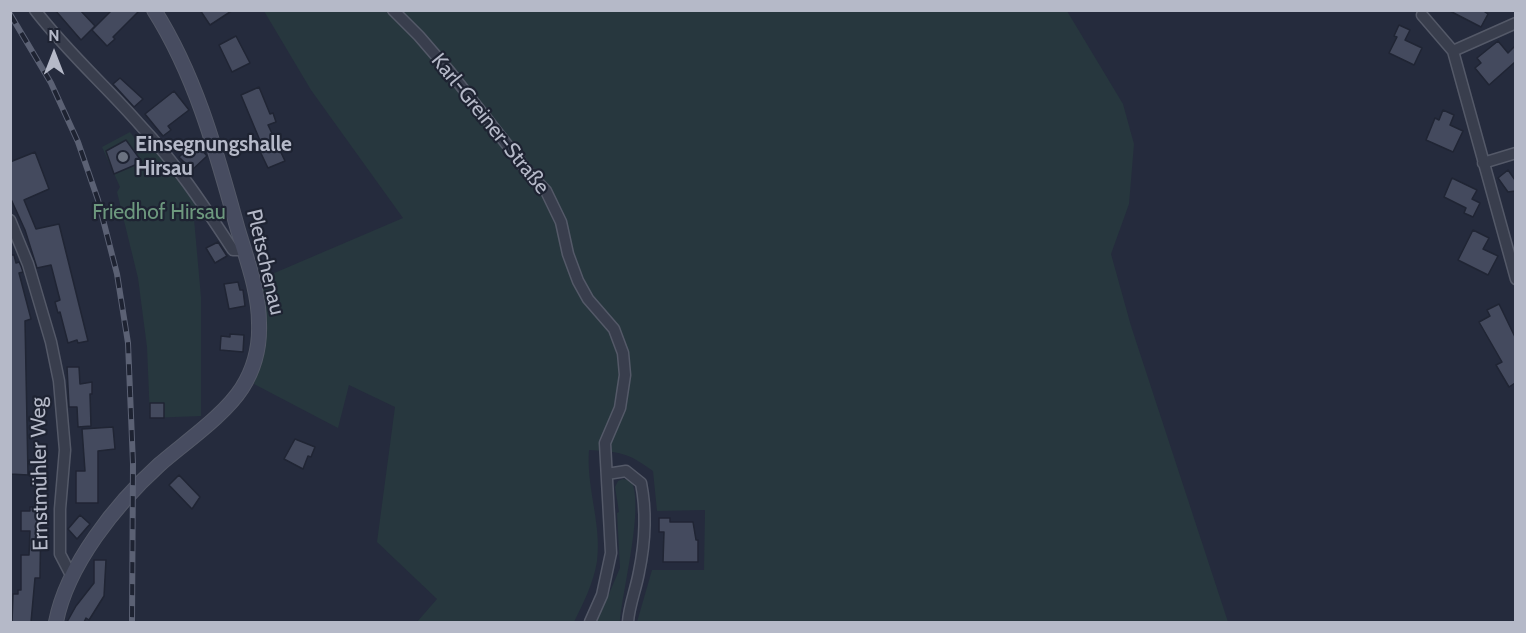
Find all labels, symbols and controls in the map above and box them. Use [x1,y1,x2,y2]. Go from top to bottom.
north arrow [24,24,84,84]
text: N [48,26,60,45]
street label: Karl-Greiner-Straße [426,49,554,199]
place label: Einsegnungshalle Hirsau [135,132,292,182]
marker: Einsegnungshalle Hirsau [116,150,130,164]
park label: Friedhof Hirsau [92,200,226,226]
street label: Pletschenau [241,207,289,317]
street label: Ernstmühler Weg [26,397,54,551]

